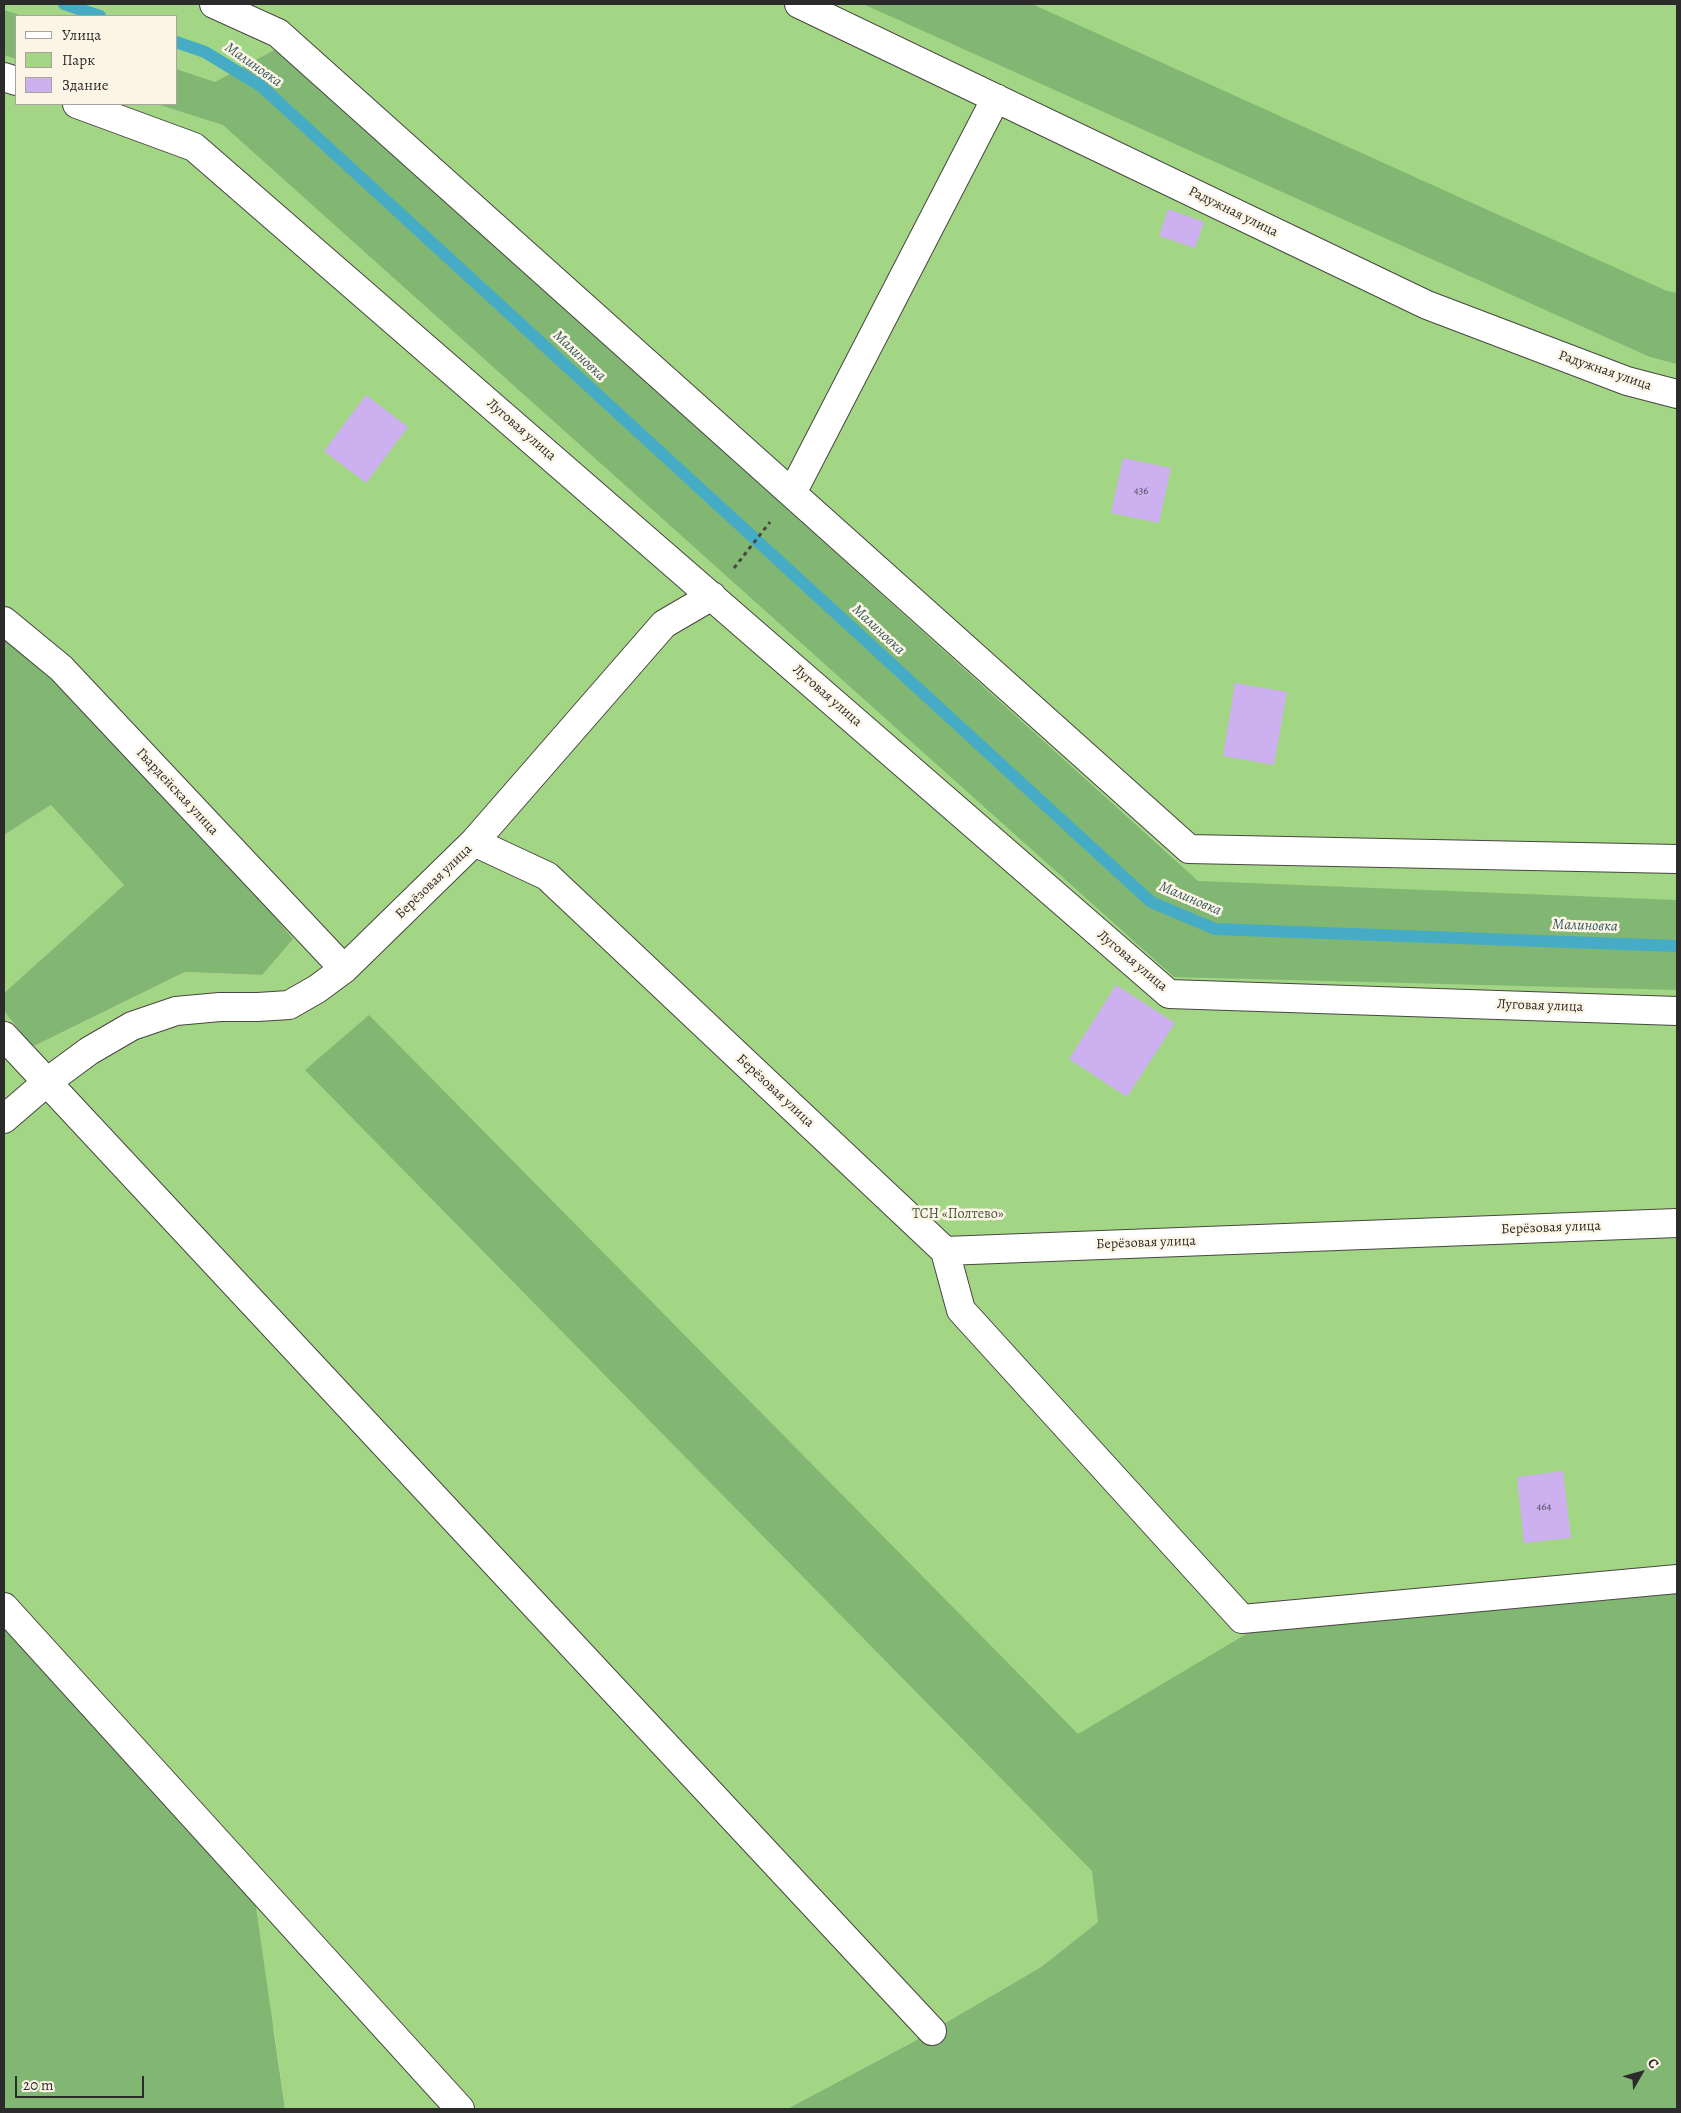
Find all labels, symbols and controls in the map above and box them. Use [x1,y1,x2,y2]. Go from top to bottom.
legend [15,15,178,105]
text: Улица [62,25,101,45]
water label: Малиновка [221,39,285,91]
text: Парк [62,50,95,70]
text: Здание [62,75,109,95]
street label: Радужная улица [1185,183,1281,241]
water label: Малиновка [549,327,609,385]
street label: Радужная улица [1556,347,1654,395]
street label: Луговая улица [483,395,559,465]
house number: 436 [1134,484,1148,498]
water label: Малиновка [848,601,908,659]
street label: Луговая улица [789,661,865,731]
street label: Гвардейская улица [132,745,222,839]
street label: Берёзовая улица [392,841,476,923]
water label: Малиновка [1156,878,1224,920]
water label: Малиновка [1552,916,1618,936]
street label: Луговая улица [1094,927,1170,995]
street label: Луговая улица [1497,996,1583,1016]
street label: Берёзовая улица [733,1051,817,1131]
park label: ТСН «Полтево» [912,1207,1004,1223]
street label: Берёзовая улица [1501,1218,1601,1238]
street label: Берёзовая улица [1096,1233,1196,1253]
house number: 464 [1536,1500,1552,1514]
north arrow [1616,2048,1666,2098]
text: С [1643,2054,1663,2073]
scale bar [18,2066,146,2098]
text: 20 m [23,2075,54,2095]

